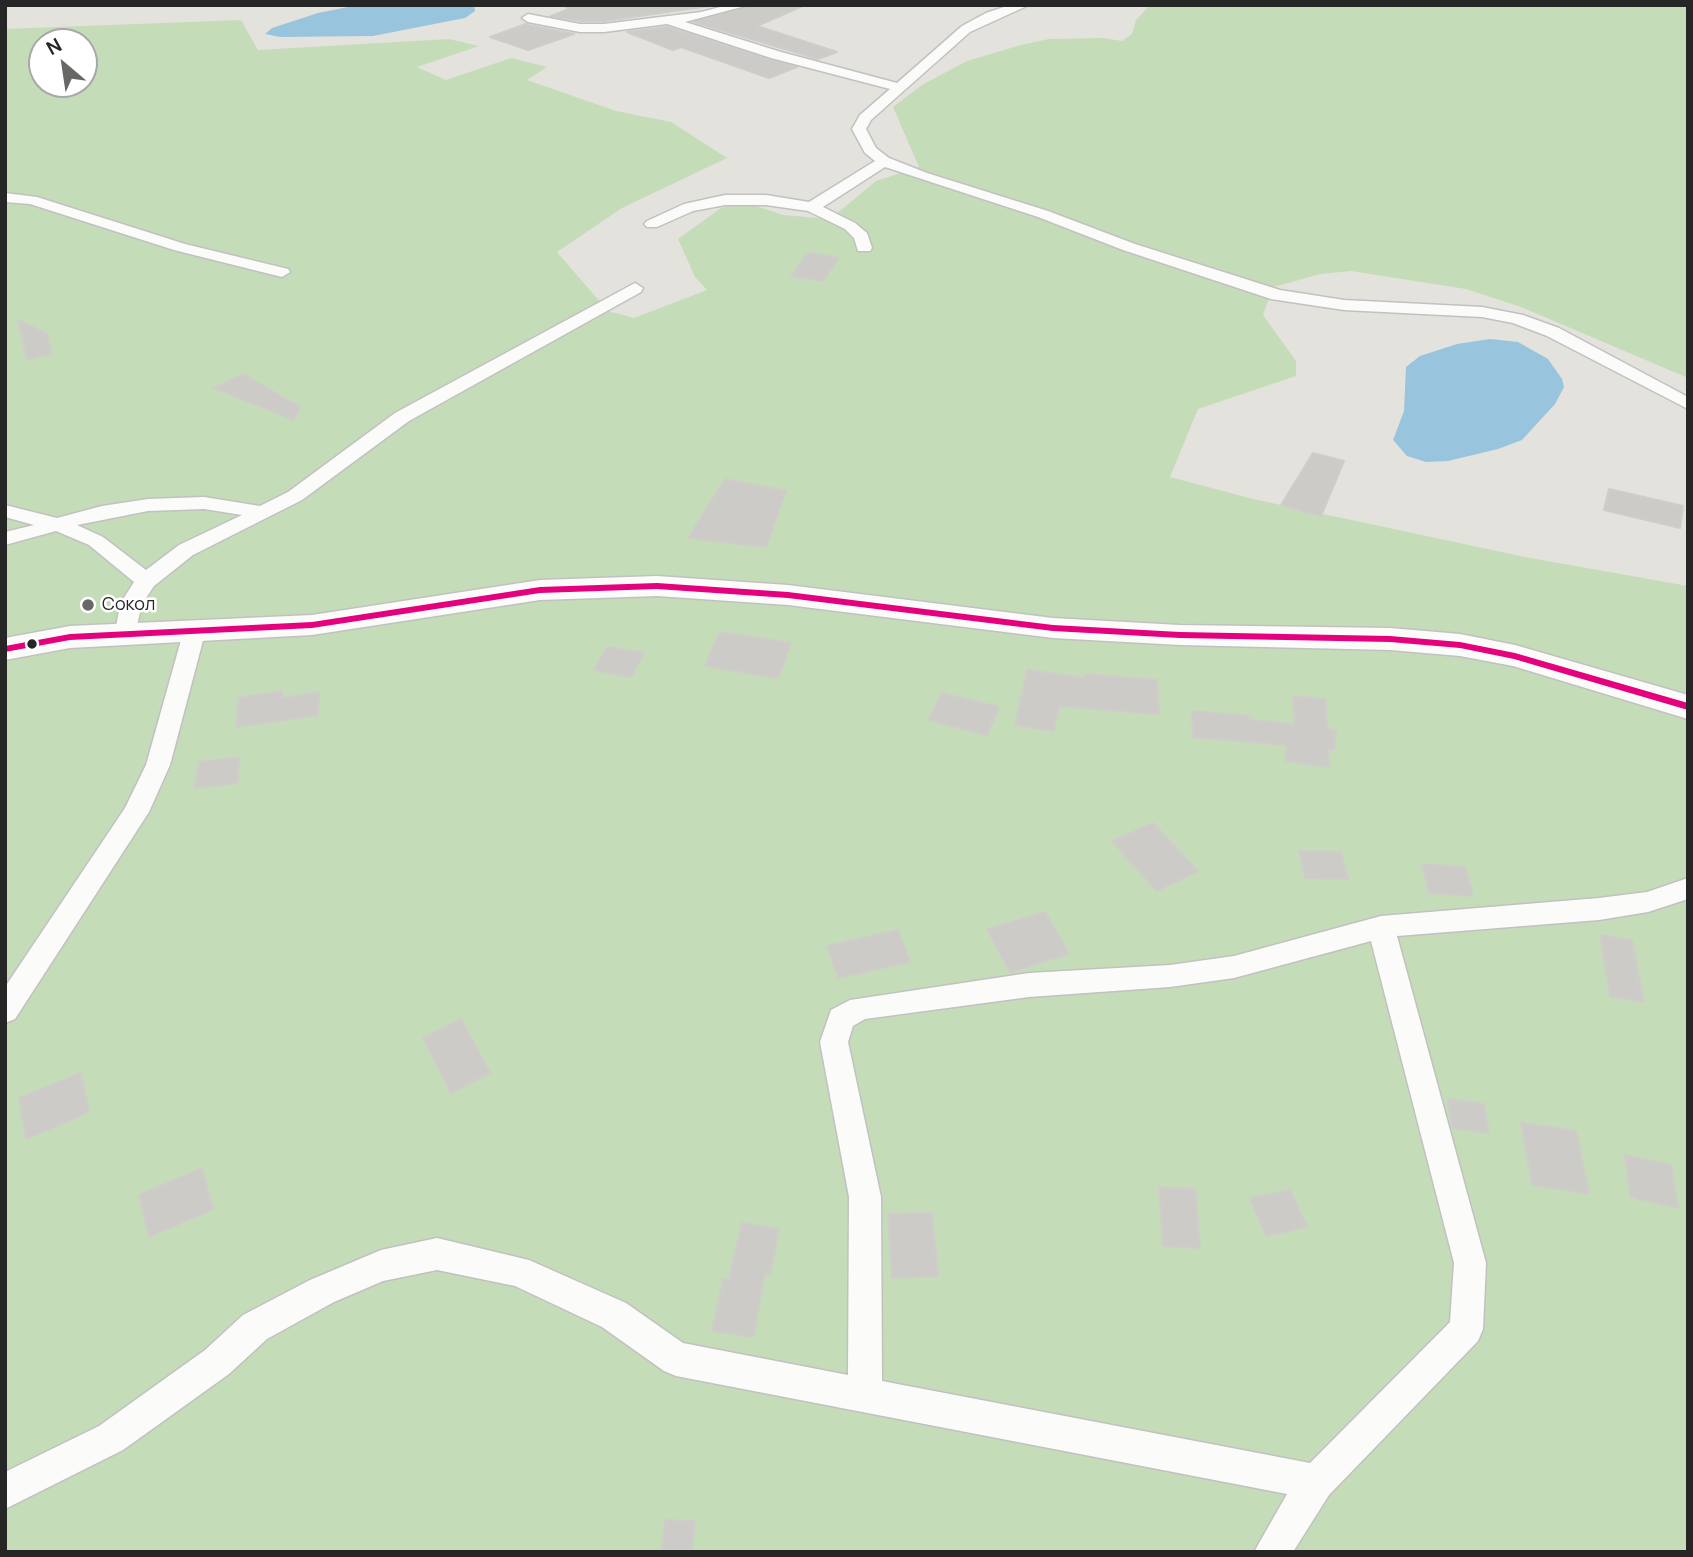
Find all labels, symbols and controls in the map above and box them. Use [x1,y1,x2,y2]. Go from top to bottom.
north arrow [28,28,98,98]
text: N [42,32,66,61]
place label: Сокол [102,594,155,616]
marker: Сокол [80,597,96,613]
unlabelled marker [25,637,39,651]

